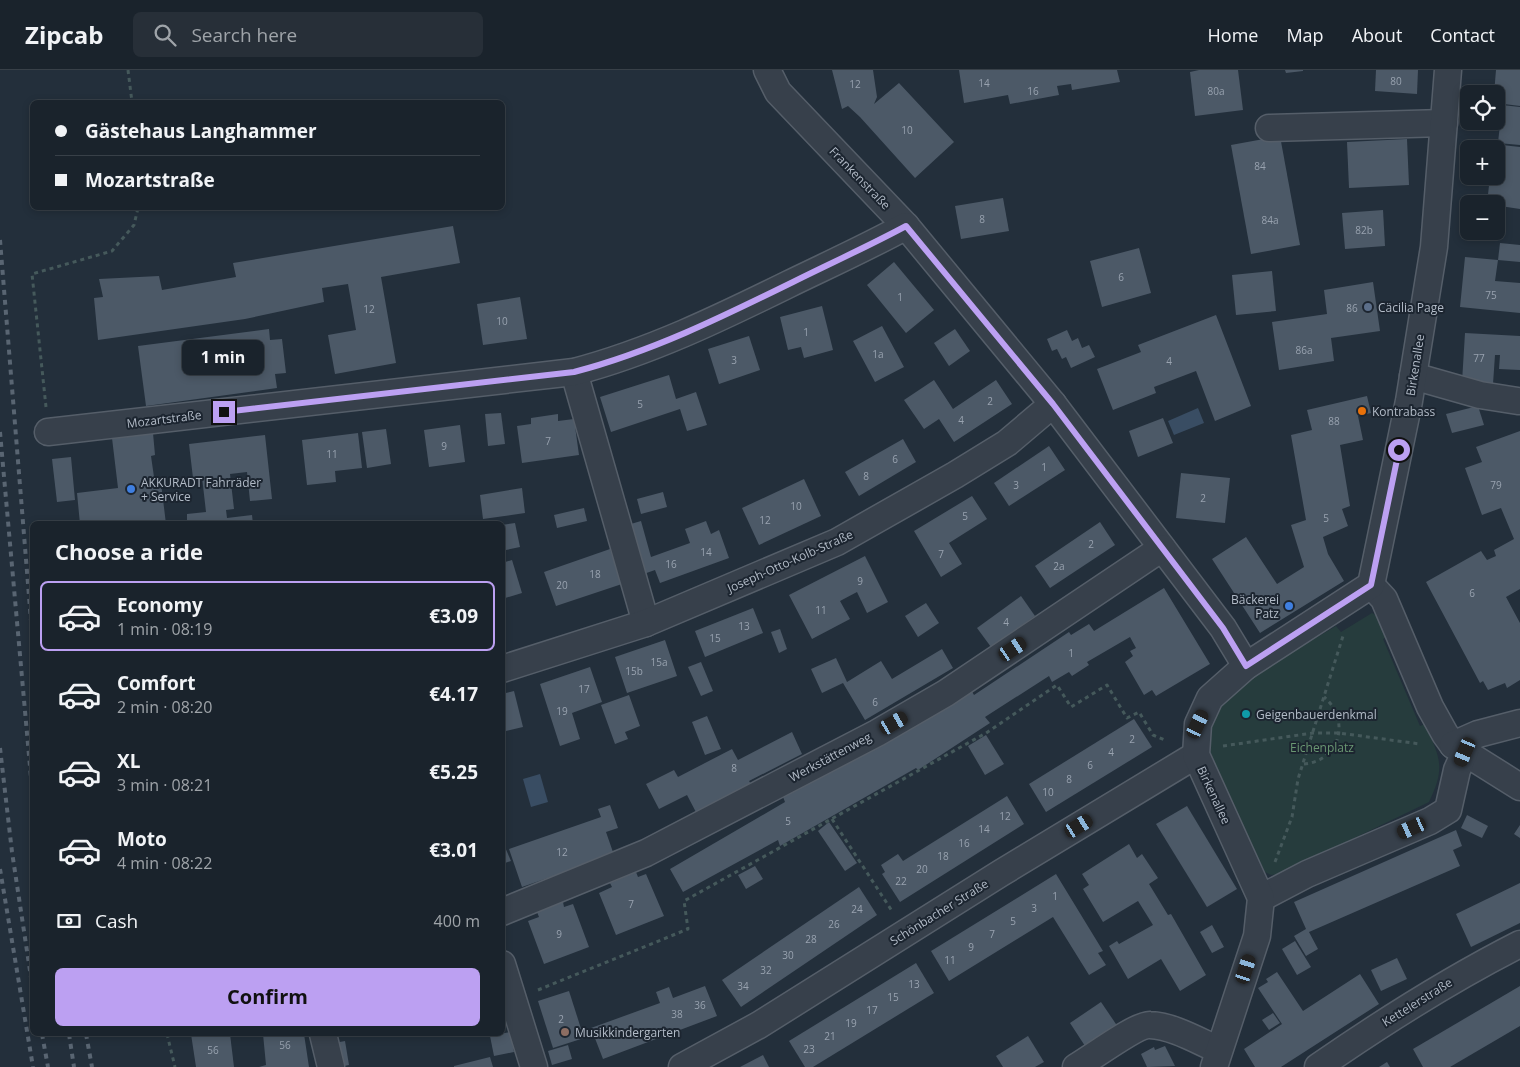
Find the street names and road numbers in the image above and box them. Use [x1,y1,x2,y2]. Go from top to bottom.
street label: Frankenstraße [826,143,895,213]
street label: Birkenallee [1402,333,1428,397]
street label: Mozartstraße [126,406,203,432]
street label: Joseph-Otto-Kolb-Straße [724,525,856,597]
street label: Werkstättenweg [786,728,875,786]
street label: Birkenallee [1193,763,1235,827]
street label: Schönbacher Straße [887,875,992,949]
street label: Kettelerstraße [1379,974,1456,1030]

